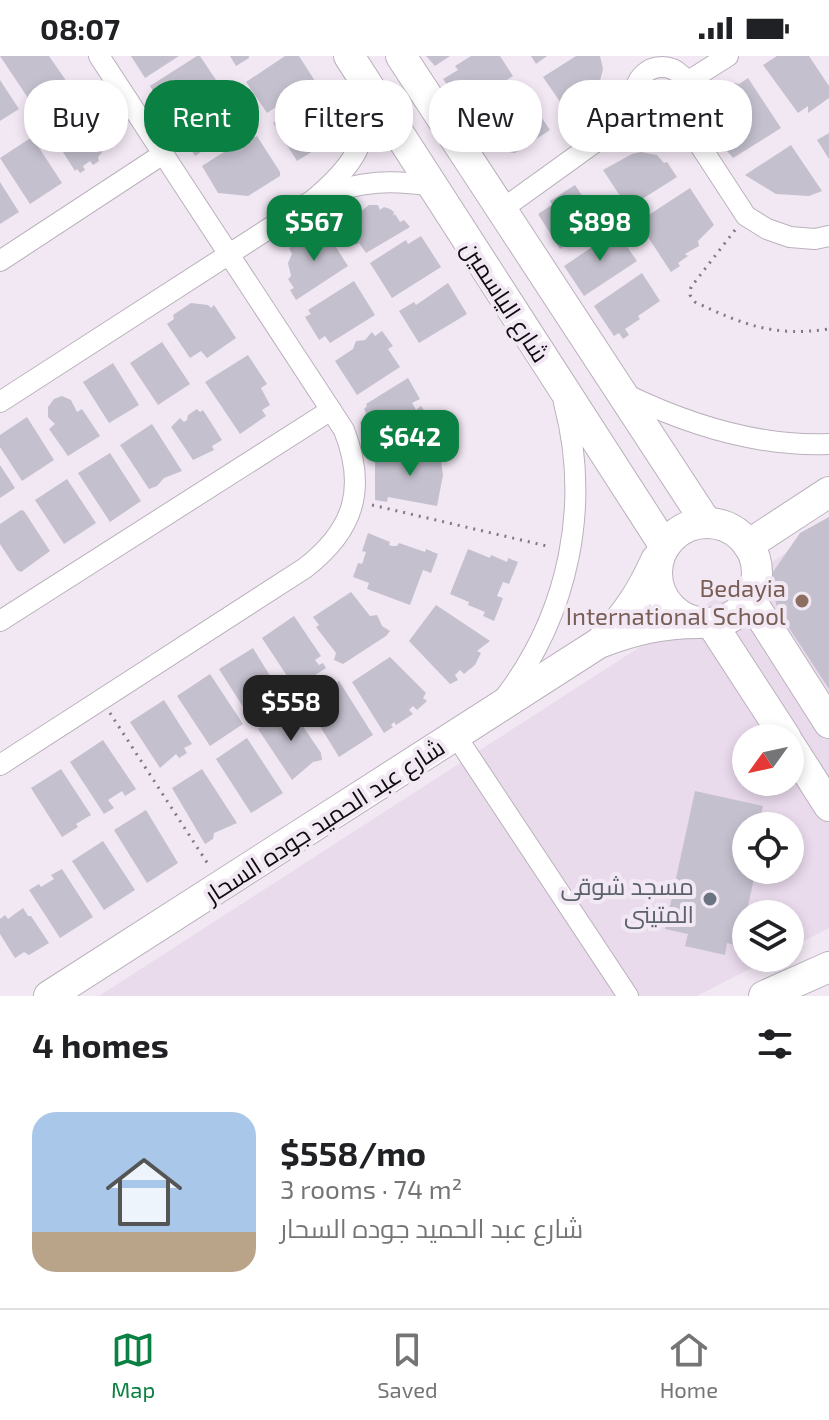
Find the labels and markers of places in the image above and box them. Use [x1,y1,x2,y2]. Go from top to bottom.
pin: $567 [267,195,361,263]
pin: $898 [553,195,647,263]
pin: $642 [363,410,457,478]
place label: Bedayia International School [566,573,786,630]
marker: Bedayia International School [793,592,811,610]
pin: $558 [244,675,338,743]
place label: مسجد شوقى المتينى [561,871,694,929]
marker: مسجد شوقى المتينى [701,890,719,908]

